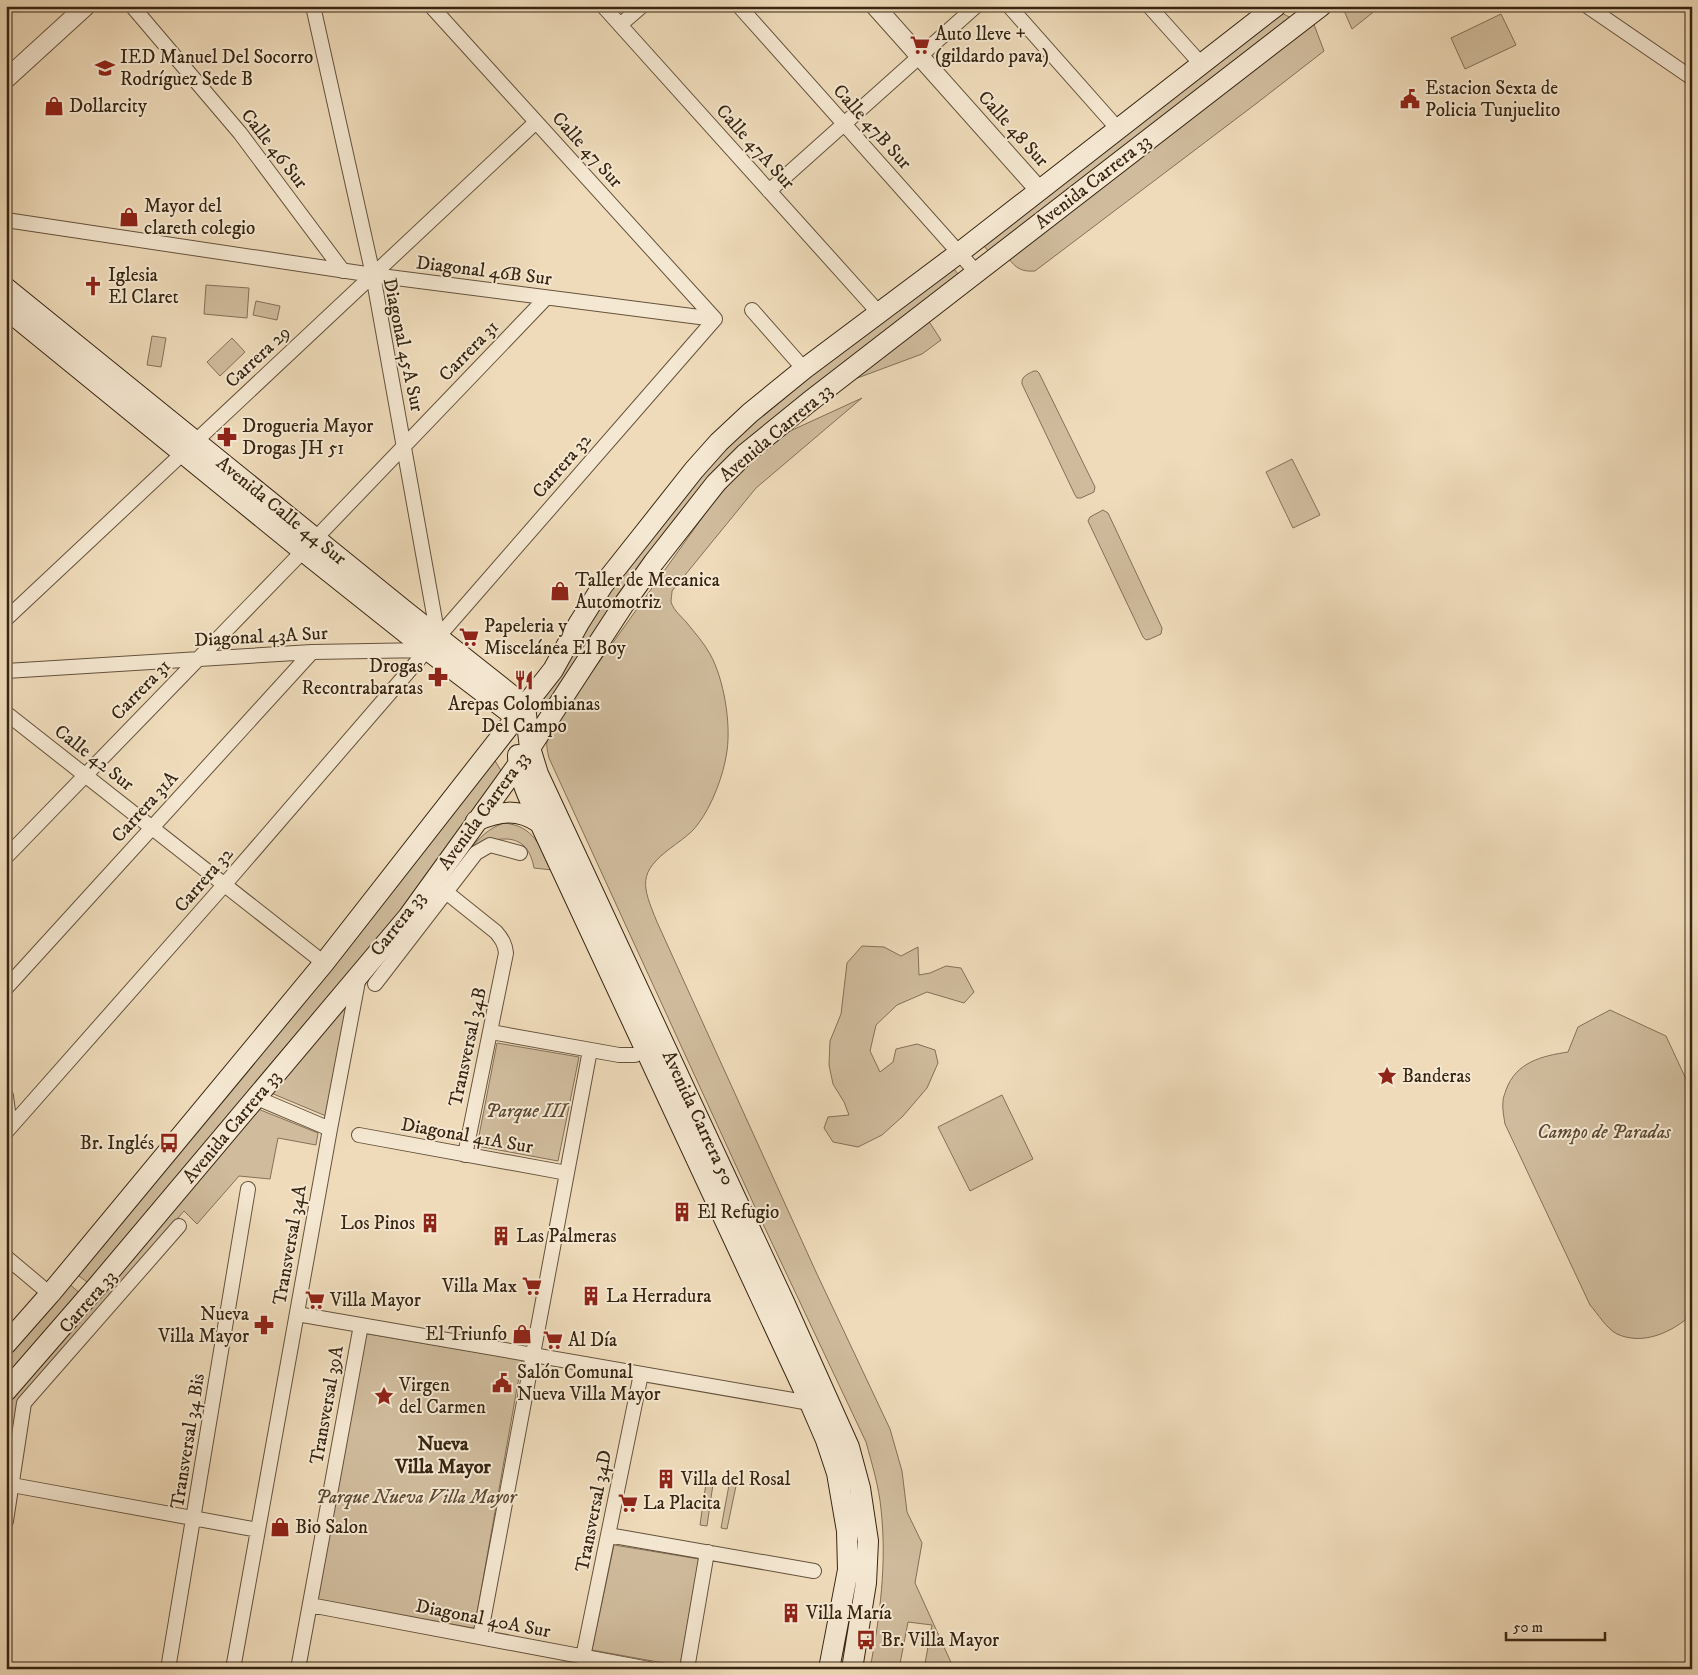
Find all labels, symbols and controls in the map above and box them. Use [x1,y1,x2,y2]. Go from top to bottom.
place label: Auto lleve + (gildardo pava) [935,23,1049,68]
supermarket icon: Auto lleve + (gildardo pava) [909,34,931,56]
place label: IED Manuel Del Socorro Rodríguez Sede B [120,46,313,91]
school or university icon: IED Manuel Del Socorro Rodríguez Sede B [94,57,116,79]
place label: Estacion Sexta de Policia Tunjuelito [1425,77,1560,122]
street label: Calle 47B Sur [828,80,916,174]
street label: Calle 48 Sur [973,86,1053,172]
public building icon: Estacion Sexta de Policia Tunjuelito [1399,88,1421,110]
shop icon: Dollarcity [43,95,65,117]
place label: Dollarcity [69,95,148,118]
street label: Calle 47A Sur [711,100,799,194]
street label: Calle 46 Sur [236,104,312,194]
street label: Calle 47 Sur [547,107,627,193]
street label: Avenida Carrera 33 [1031,130,1155,234]
place label: Mayor del clareth colegio [144,195,255,240]
shop icon: Mayor del clareth colegio [118,206,140,228]
street label: Diagonal 46B Sur [415,251,553,291]
place label: Iglesia El Claret [108,264,179,309]
church icon: Iglesia El Claret [82,275,104,297]
street label: Diagonal 45A Sur [378,276,428,414]
street label: Carrera 31 [434,316,504,386]
street label: Carrera 29 [221,321,295,393]
street label: Avenida Carrera 33 [715,379,837,487]
place label: Drogueria Mayor Drogas JH 51 [242,415,373,460]
pharmacy icon: Drogueria Mayor Drogas JH 51 [216,426,238,448]
street label: Carrera 32 [528,428,597,503]
street label: Avenida Calle 44 Sur [211,452,351,570]
place label: Taller de Mecanica Automotriz [575,569,720,614]
shop icon: Taller de Mecanica Automotriz [549,580,571,602]
place label: Papeleria y Miscelánea El Boy [484,615,627,660]
street label: Diagonal 43A Sur [194,622,328,652]
supermarket icon: Papeleria y Miscelánea El Boy [458,626,480,648]
street label: Carrera 31 [106,655,176,725]
place label: Drogas Recontrabaratas [302,655,423,700]
pharmacy icon: Drogas Recontrabaratas [427,666,449,688]
restaurant icon: Arepas Colombianas Del Campo [513,669,535,691]
place label: Arepas Colombianas Del Campo [448,693,600,738]
street label: Calle 42 Sur [50,720,138,796]
street label: Avenida Carrera 33 [433,747,535,875]
street label: Carrera 31A [107,766,184,847]
street label: Carrera 32 [170,842,239,917]
street label: Carrera 33 [366,887,430,961]
street label: Transversal 34B [444,985,492,1109]
street label: Avenida Carrera 50 [657,1047,739,1189]
place icon: Banderas [1376,1065,1398,1087]
place label: Banderas [1402,1065,1471,1088]
street label: Avenida Carrera 33 [178,1066,286,1188]
park label: Parque III [486,1100,570,1124]
street label: Diagonal 41A Sur [399,1113,535,1159]
park label: Campo de Paradas [1537,1121,1672,1145]
place label: Br. Inglés [80,1132,154,1155]
bus stop icon: Br. Inglés [158,1132,180,1154]
street label: Transversal 34A [268,1182,312,1307]
building icon: El Refugio [671,1201,693,1223]
place label: El Refugio [697,1201,779,1224]
place label: Los Pinos [340,1212,415,1235]
building icon: Los Pinos [419,1212,441,1234]
building icon: Las Palmeras [490,1225,512,1247]
place label: Las Palmeras [516,1225,617,1248]
street label: Carrera 33 [54,1266,122,1338]
place label: Villa Max [441,1275,518,1298]
supermarket icon: Villa Max [521,1275,543,1297]
building icon: La Herradura [580,1285,602,1307]
place label: La Herradura [606,1285,711,1308]
supermarket icon: Villa Mayor [304,1289,326,1311]
place label: Villa Mayor [329,1289,421,1312]
place label: Nueva Villa Mayor [157,1303,249,1348]
pharmacy icon: Nueva Villa Mayor [253,1314,275,1336]
place label: El Triunfo [425,1323,507,1346]
shop icon: El Triunfo [511,1323,533,1345]
supermarket icon: Al Día [542,1329,564,1351]
place label: Al Día [568,1329,617,1352]
street label: Transversal 39A [305,1343,349,1466]
place label: Salón Comunal Nueva Villa Mayor [517,1361,661,1406]
street label: Transversal 34 Bis [166,1372,210,1510]
public building icon: Salón Comunal Nueva Villa Mayor [491,1372,513,1394]
place label: Virgen del Carmen [398,1374,486,1419]
place icon: Virgen del Carmen [373,1385,395,1407]
district label: Nueva Villa Mayor [394,1432,491,1480]
street label: Transversal 34D [571,1448,617,1574]
building icon: Villa del Rosal [655,1468,677,1490]
place label: Villa del Rosal [680,1468,791,1491]
park label: Parque Nueva Villa Mayor [316,1486,519,1510]
supermarket icon: La Placita [617,1492,639,1514]
place label: La Placita [643,1492,721,1515]
shop icon: Bio Salon [269,1516,291,1538]
place label: Bio Salon [295,1516,368,1539]
street label: Diagonal 40A Sur [414,1595,552,1643]
building icon: Villa María [780,1602,802,1624]
place label: Villa María [805,1602,892,1625]
scale bar [1506,1610,1604,1642]
text: 50 m [1513,1618,1543,1637]
bus stop icon: Br. Villa Mayor [855,1629,877,1651]
place label: Br. Villa Mayor [881,1629,999,1652]

